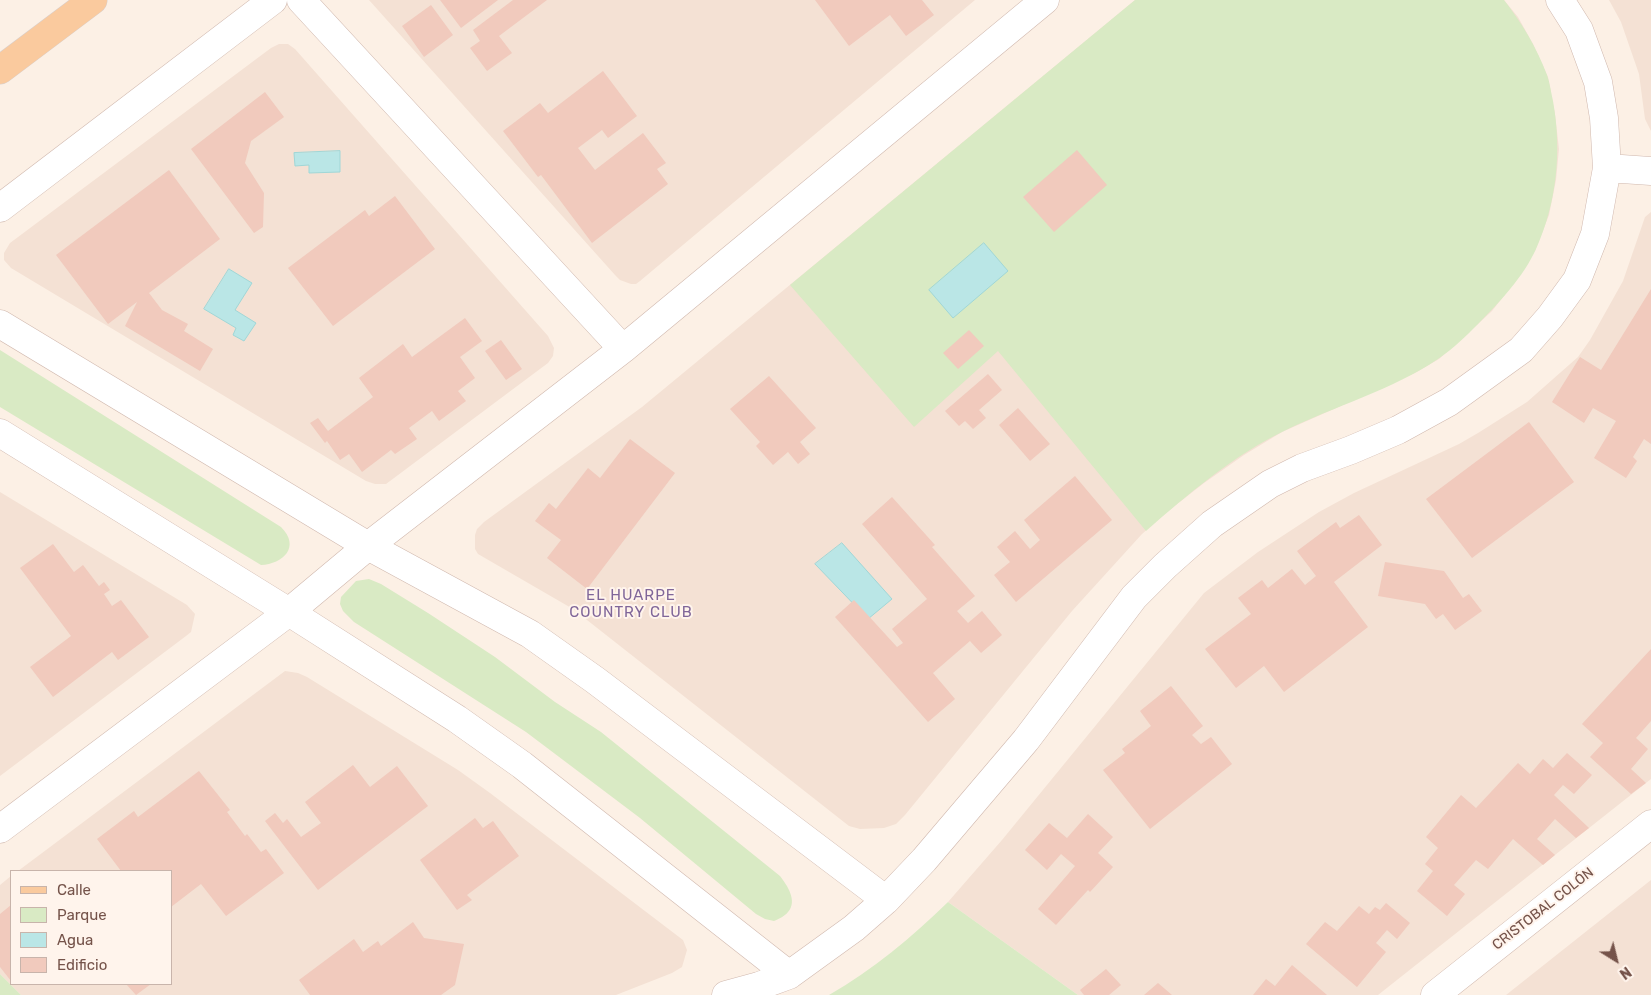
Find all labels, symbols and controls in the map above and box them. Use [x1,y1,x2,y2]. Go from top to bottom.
district label: EL HUARPE COUNTRY CLUB [568,587,694,622]
street label: CRISTOBAL COLÓN [1489,864,1597,954]
legend [10,870,172,985]
text: Calle [57,881,91,899]
text: Parque [57,906,107,924]
text: Agua [57,931,93,949]
north arrow [1591,935,1641,985]
text: Edificio [57,956,107,974]
text: N [1616,963,1634,982]

